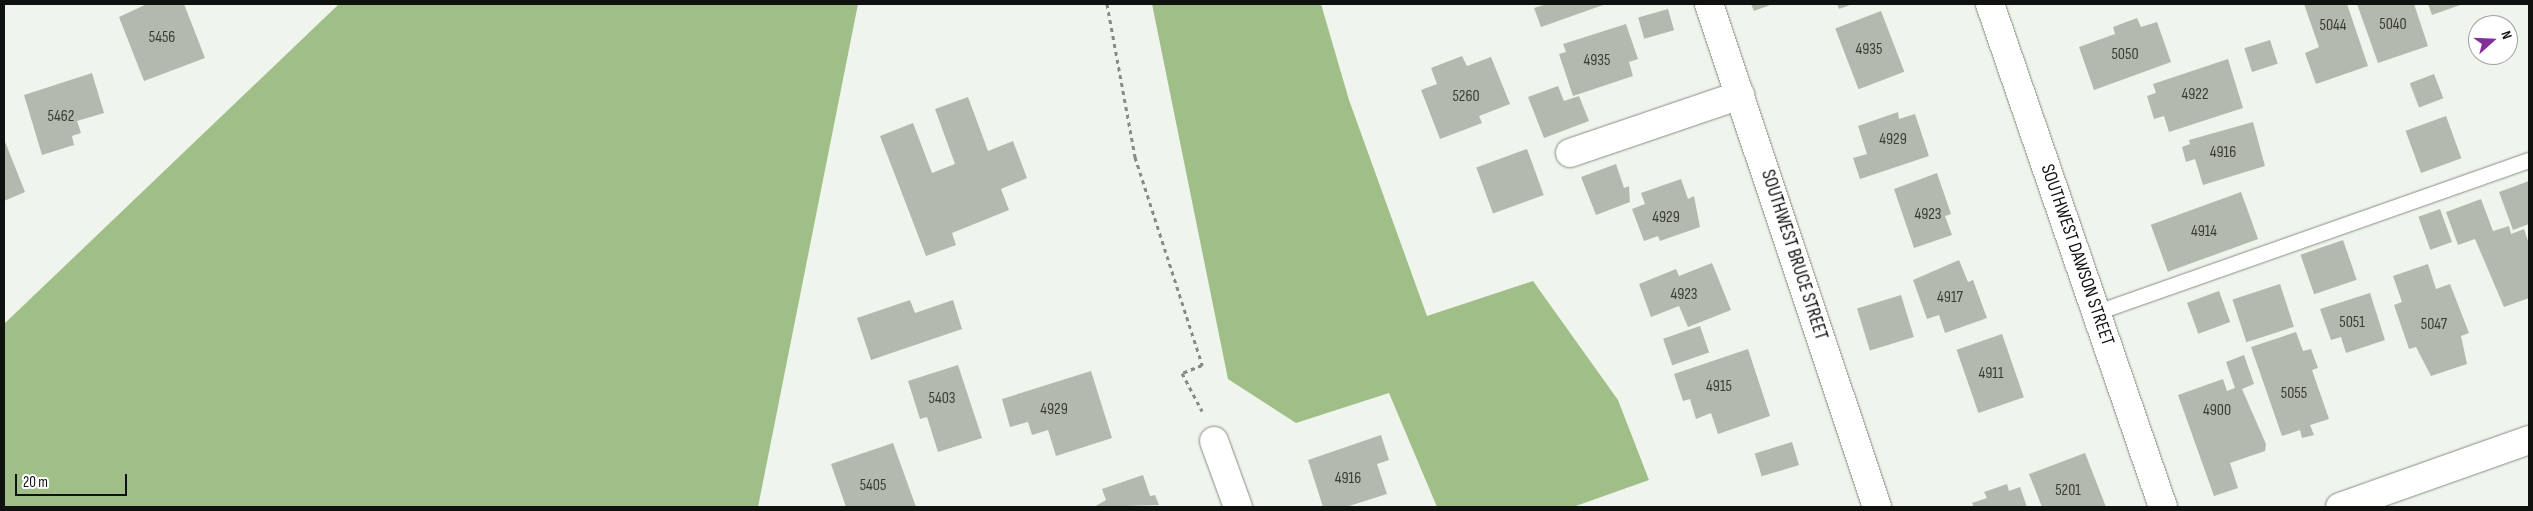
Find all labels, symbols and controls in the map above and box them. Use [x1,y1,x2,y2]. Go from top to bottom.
house number: 5040 [2379,15,2407,35]
north arrow [2468,15,2518,65]
house number: 5044 [2320,16,2346,36]
house number: 5456 [149,28,175,48]
text: N [2497,29,2516,41]
house number: 4935 [1856,40,1882,60]
house number: 5050 [2111,45,2139,65]
house number: 4935 [1584,51,1610,71]
house number: 4922 [2181,85,2209,105]
house number: 5260 [1452,87,1480,107]
house number: 5462 [48,107,74,127]
house number: 4929 [1879,130,1907,150]
house number: 4916 [2210,143,2236,163]
street label: SOUTHWEST DAWSON STREET [2035,161,2119,349]
street label: SOUTHWEST BRUCE STREET [1756,167,1832,343]
house number: 4923 [1914,205,1942,225]
house number: 4929 [1652,208,1680,228]
house number: 4914 [2191,222,2217,242]
house number: 4923 [1670,285,1698,305]
house number: 4917 [1937,288,1963,308]
house number: 5051 [2339,313,2365,333]
house number: 5047 [2421,315,2447,335]
house number: 4911 [1978,364,2004,384]
house number: 4915 [1706,377,1732,397]
house number: 5055 [2281,384,2307,404]
house number: 5403 [929,389,955,409]
house number: 4929 [1040,400,1068,420]
house number: 4900 [2203,401,2231,421]
scale bar [18,464,130,496]
house number: 4916 [1335,469,1361,489]
text: 20 m [23,473,48,492]
house number: 5405 [860,476,886,496]
house number: 5201 [2055,481,2081,501]

